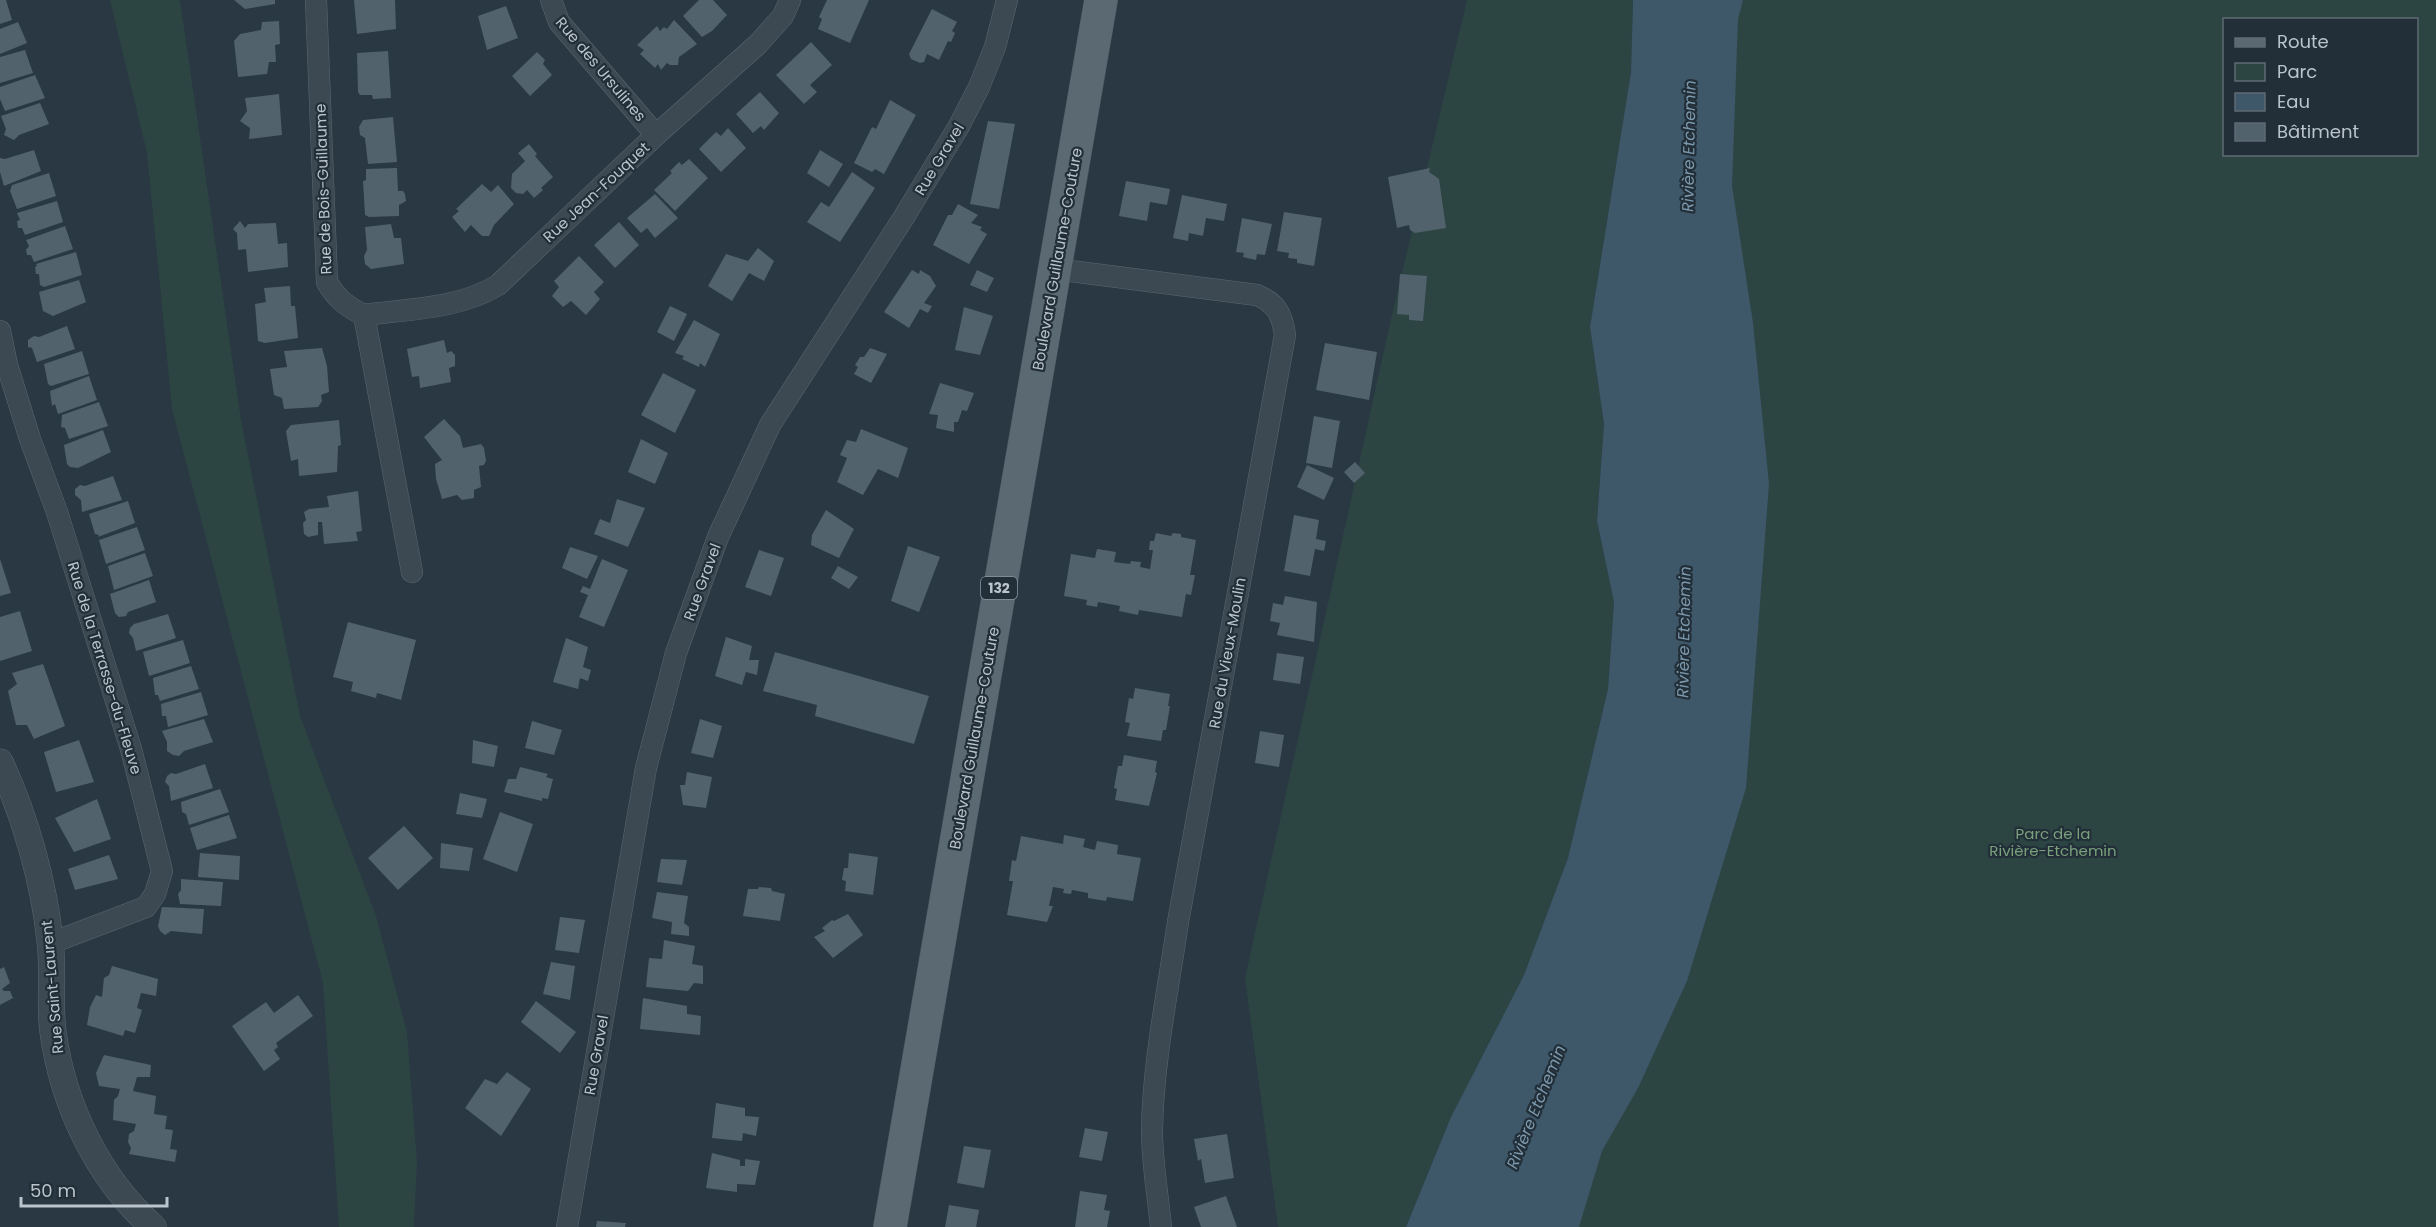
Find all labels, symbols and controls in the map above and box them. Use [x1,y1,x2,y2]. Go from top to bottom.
street label: Rue des Ursulines [551,12,651,126]
legend [2223,18,2418,156]
text: Route [2277,29,2329,54]
text: Parc [2277,59,2317,84]
water label: Rivière Etchemin [1676,80,1702,212]
text: Eau [2277,89,2310,114]
street label: Rue de Bois-Guillaume [310,103,336,275]
street label: Rue Gravel [909,119,969,199]
text: Bâtiment [2277,119,2359,144]
street label: Rue Jean-Fouquet [538,137,654,247]
street label: Boulevard Guillaume-Couture [1027,146,1087,372]
street label: Rue Gravel [678,540,726,624]
street label: Rue de la Terrasse-du-Fleuve [63,559,147,777]
water label: Rivière Etchemin [1671,566,1697,698]
street label: Rue du Vieux-Moulin [1203,576,1251,730]
road number: 132 [981,577,1017,599]
street label: Boulevard Guillaume-Couture [944,625,1004,851]
park label: Parc de la Rivière-Etchemin [1989,823,2117,861]
street label: Rue Saint-Laurent [36,919,68,1055]
street label: Rue Gravel [579,1013,613,1097]
water label: Rivière Etchemin [1501,1042,1571,1172]
scale bar [21,1170,166,1208]
text: 50 m [30,1178,76,1203]

